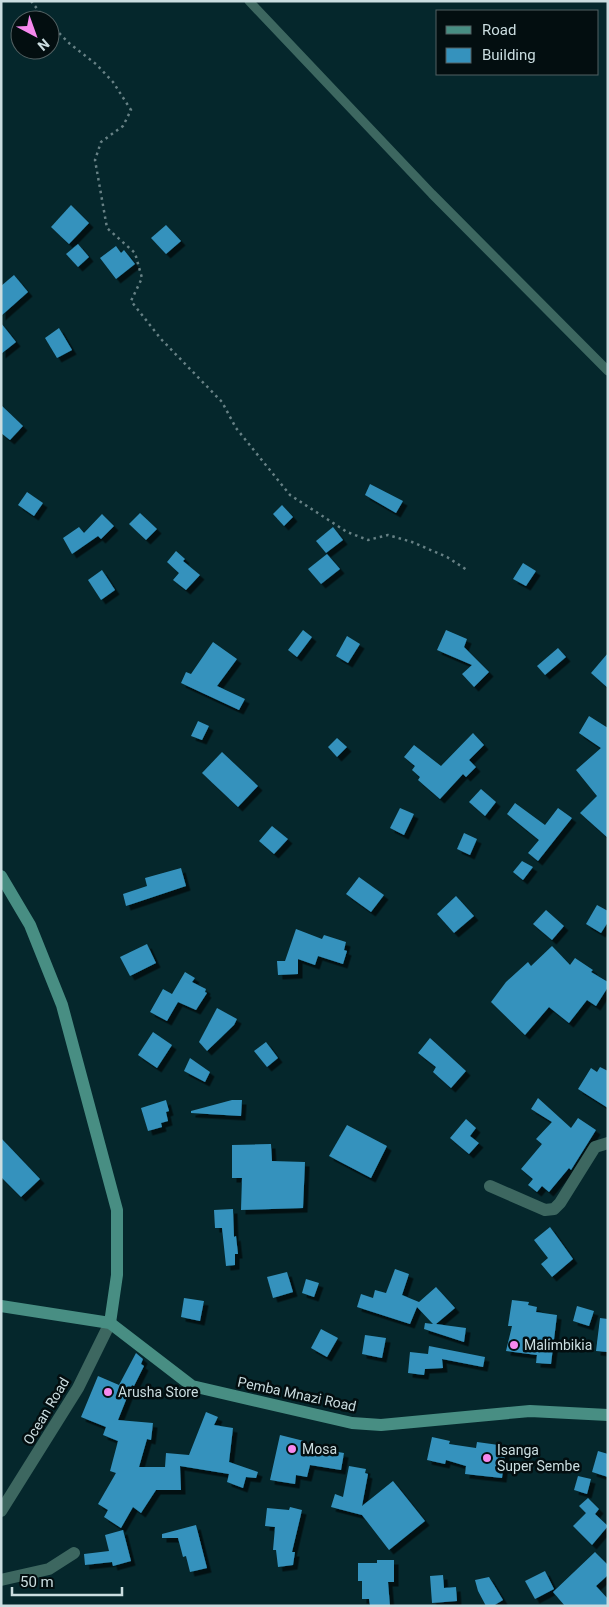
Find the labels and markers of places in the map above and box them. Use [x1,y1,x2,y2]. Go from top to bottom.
place label: Malimbikia [524,1337,592,1353]
marker: Malimbikia [508,1339,520,1351]
place label: Arusha Store [118,1384,198,1400]
marker: Arusha Store [102,1386,114,1398]
place label: Mosa [302,1441,337,1457]
place label: Isanga Super Sembe [497,1442,580,1474]
marker: Mosa [286,1443,298,1455]
marker: Isanga Super Sembe [481,1452,493,1464]

